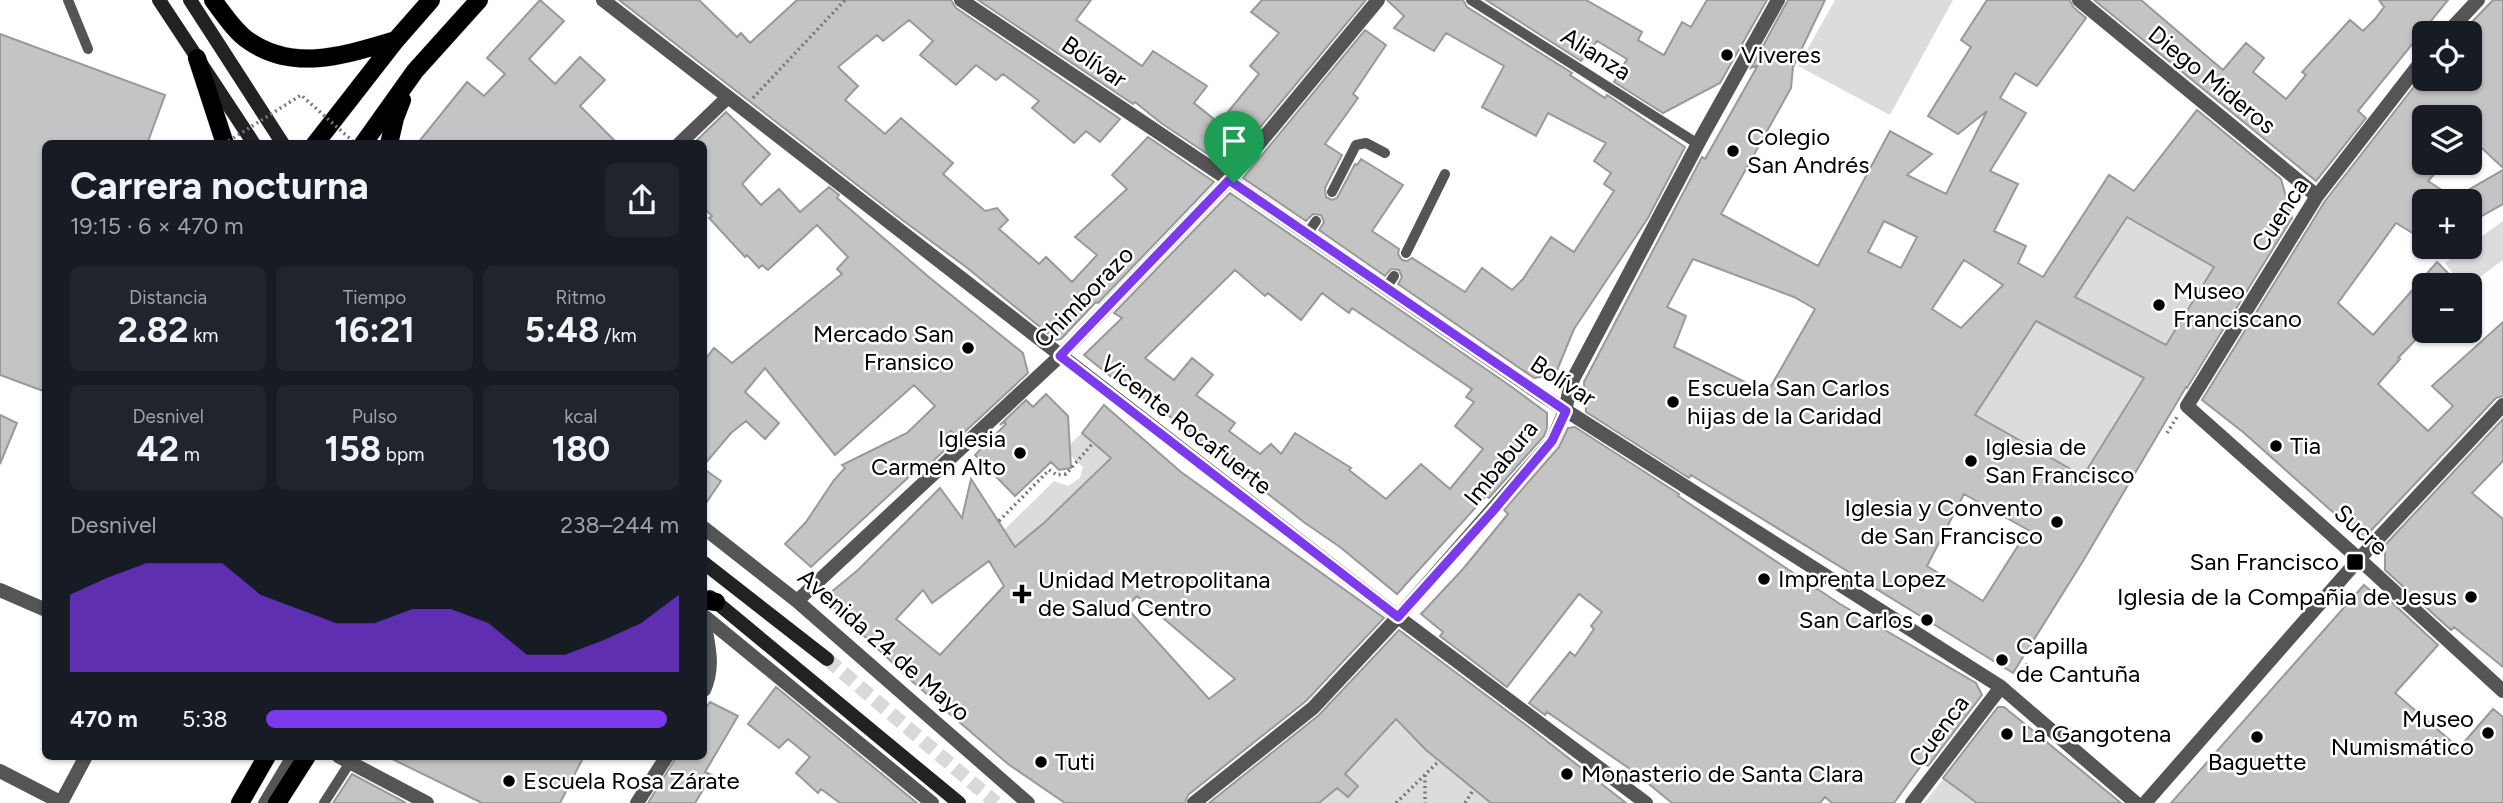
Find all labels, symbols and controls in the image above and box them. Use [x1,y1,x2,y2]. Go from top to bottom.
street label: Diego Mideros [2143,19,2282,140]
street label: Alianza [1556,21,1636,86]
map controls [2412,21,2482,343]
button: locate [2412,21,2482,91]
street label: Bolívar [1056,29,1132,94]
place label: Viveres [1741,40,1821,69]
marker: Viveres [1719,47,1735,63]
button: layers [2412,105,2482,175]
pin [1204,111,1264,183]
icon: arrive [1215,122,1253,160]
place label: Colegio San Andrés [1747,122,1869,179]
marker: Colegio San Andrés [1725,143,1741,159]
text: Carrera nocturna [70,163,369,209]
button: share [605,163,679,237]
street label: Cuenca [2245,172,2314,257]
button: + [2412,189,2482,259]
text: 19:15 · 6 × 470 m [70,212,244,240]
street label: Chimborazo [1028,240,1139,354]
button: − [2412,273,2482,343]
place label: Museo Franciscano [2173,276,2302,333]
text: Distancia [129,286,207,309]
text: Tiempo [343,286,406,309]
text: Ritmo [555,286,606,309]
marker: Museo Franciscano [2151,297,2167,313]
text: 2.82 [118,309,188,351]
text: 16:21 [334,309,415,351]
text: 5:48 [525,309,599,351]
place label: Mercado San Fransico [813,319,954,376]
text: km [188,324,219,347]
text: /km [599,324,637,347]
marker: Mercado San Fransico [960,340,976,356]
street label: Vicente Rocafuerte [1095,349,1278,501]
street label: Bolívar [1525,349,1601,412]
place label: Escuela San Carlos hijas de la Caridad [1687,373,1890,430]
marker: Escuela San Carlos hijas de la Caridad [1665,394,1681,410]
text: Desnivel [132,405,204,428]
text: Pulso [352,405,397,428]
text: kcal [564,405,597,428]
street label: Imbabura [1458,414,1544,511]
place label: Iglesia Carmen Alto [871,424,1006,481]
text: 42 [137,428,179,470]
text: 158 [325,428,381,470]
text: 180 [551,428,610,470]
place label: Tia [2290,431,2321,460]
place label: Iglesia de San Francisco [1985,432,2134,489]
marker: Tia [2268,438,2284,454]
text: m [179,443,200,466]
text: bpm [381,443,424,466]
marker: Iglesia Carmen Alto [1012,445,1028,461]
marker: Iglesia de San Francisco [1963,453,1979,469]
place label: Iglesia y Convento de San Francisco [1844,493,2043,550]
street label: Sucre [2328,498,2394,561]
text: Desnivel [70,511,157,539]
text: 238–244 m [560,511,679,539]
marker: Iglesia y Convento de San Francisco [2049,514,2065,530]
place label: San Francisco [2190,547,2339,576]
marker: San Francisco [2345,552,2365,572]
street label: Avenida 24 de Mayo [792,562,976,727]
place label: Imprenta Lopez [1778,564,1946,593]
place label: Unidad Metropolitana de Salud Centro [1038,565,1271,622]
marker: Imprenta Lopez [1756,571,1772,587]
place label: Iglesia de la Compañia de Jesus [2117,582,2457,611]
marker: Unidad Metropolitana de Salud Centro [1012,584,1032,604]
marker: Iglesia de la Compañia de Jesus [2463,589,2479,605]
place label: San Carlos [1799,605,1913,634]
marker: San Carlos [1919,612,1935,628]
place label: Capilla de Cantuña [2016,631,2140,688]
marker: Capilla de Cantuña [1994,652,2010,668]
street label: Cuenca [1902,689,1975,772]
place label: Museo Numismático [2331,704,2474,761]
text: 470 m [70,705,138,733]
text: 5:38 [182,705,228,733]
place label: La Gangotena [2021,719,2171,748]
marker: Museo Numismático [2480,725,2496,741]
marker: La Gangotena [1999,726,2015,742]
marker: Baguette [2249,729,2265,745]
place label: Tuti [1055,747,1095,776]
place label: Baguette [2208,747,2306,776]
marker: Tuti [1033,754,1049,770]
place label: Monasterio de Santa Clara [1581,759,1864,788]
place label: Escuela Rosa Zárate [523,766,740,795]
marker: Monasterio de Santa Clara [1559,766,1575,782]
marker: Escuela Rosa Zárate [501,773,517,789]

